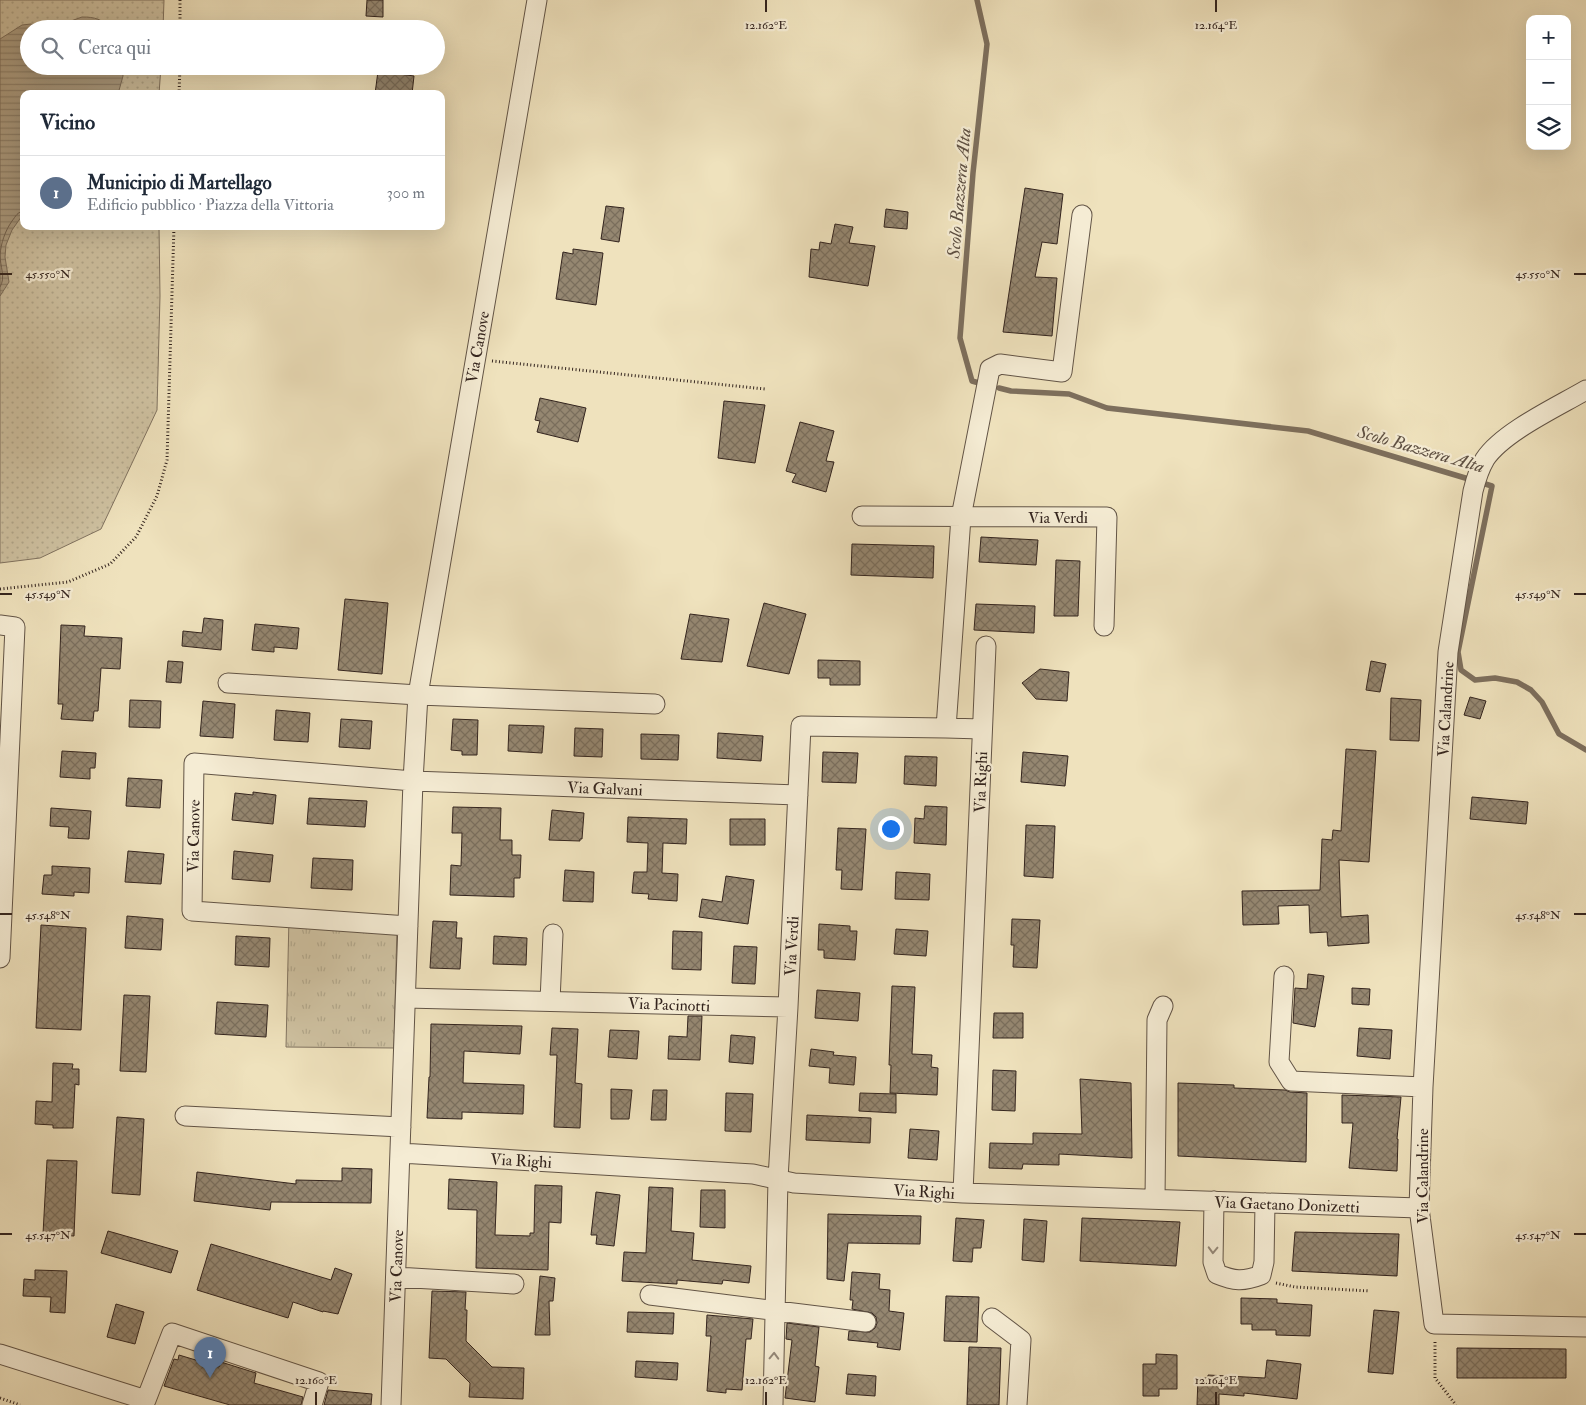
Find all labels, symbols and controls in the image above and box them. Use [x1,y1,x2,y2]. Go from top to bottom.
map controls [1526,15,1571,150]
button: + [1526,15,1571,60]
text: 12.162°E [745,18,787,33]
text: 12.164°E [1195,18,1238,33]
search box [20,20,445,75]
icon: search [38,34,66,62]
text: Cerca qui [78,36,151,60]
button: − [1526,60,1571,105]
button: layers [1526,105,1571,150]
text: Vicino [40,109,95,136]
water label: Scolo Bazzera Alta [942,127,977,260]
text: Municipio di Martellago [87,171,272,195]
text: 1 [53,183,59,203]
text: 300 m [387,183,425,203]
text: Edificio pubblico · Piazza della Vittoria [87,195,334,215]
text: 45.550°N [25,267,71,282]
text: 45.550°N [1515,267,1561,282]
street label: Via Canove [462,309,494,385]
water label: Scolo Bazzera Alta [1354,420,1487,479]
street label: Via Verdi [1028,508,1088,528]
text: 45.549°N [25,587,71,602]
text: 45.549°N [1515,587,1561,602]
street label: Via Calandrine [1434,660,1459,757]
street label: Via Righi [970,751,992,813]
street label: Via Galvani [567,778,643,800]
street label: Via Canove [183,799,205,873]
your location [878,816,904,842]
text: 45.548°N [25,908,71,923]
text: 45.548°N [1515,908,1561,923]
street label: Via Verdi [780,915,804,977]
street label: Via Pacinotti [628,994,710,1016]
street label: Via Calandrine [1413,1128,1433,1224]
street label: Via Righi [490,1149,552,1173]
street label: Via Righi [893,1180,955,1204]
street label: Via Gaetano Donizetti [1214,1192,1360,1218]
text: 45.547°N [25,1228,71,1243]
text: 45.547°N [1515,1228,1561,1243]
street label: Via Canove [386,1229,408,1303]
one-way arrow [1208,1246,1218,1254]
pin: 1 [194,1337,226,1378]
one-way arrow [769,1352,779,1360]
text: 12.160°E [295,1373,337,1388]
text: 12.162°E [745,1373,787,1388]
text: 12.164°E [1195,1373,1238,1388]

